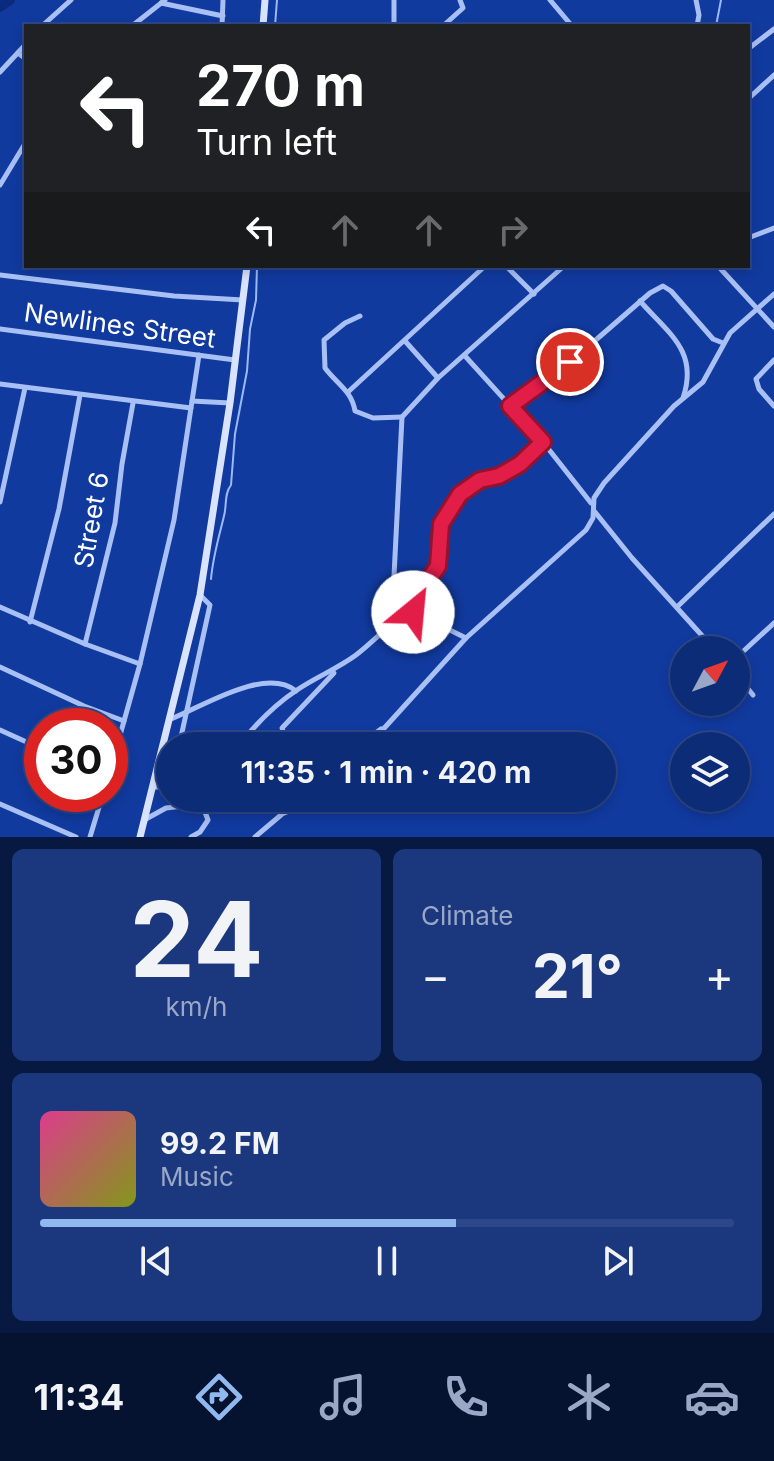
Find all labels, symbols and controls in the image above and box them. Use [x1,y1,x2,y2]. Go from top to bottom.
text: 270 m [196,52,365,120]
icon: left [64,56,168,160]
text: Turn left [196,120,337,164]
icon: left [239,208,283,252]
icon: ahead [323,208,367,252]
icon: ahead [407,208,451,252]
icon: right [491,208,535,252]
street label: Newlines Street [22,296,218,354]
pin [536,328,604,396]
icon: arrive [548,340,592,384]
street label: Street 6 [67,470,115,570]
position arrow [371,570,455,654]
north arrow [670,636,750,716]
map controls [670,636,750,812]
speed limit sign: 30 [24,708,128,812]
button: layers [670,732,750,812]
text: 11:35 · 1 min · 420 m [240,754,532,790]
text: 24 [129,876,264,1002]
text: Climate [421,900,513,931]
text: 21° [532,940,623,1012]
text: − [421,949,450,1003]
text: + [705,949,734,1003]
text: km/h [166,991,227,1022]
text: 99.2 FM [160,1125,280,1161]
text: Music [160,1161,234,1192]
icon: previous [134,1239,178,1283]
icon: pause [365,1239,409,1283]
icon: next [596,1239,640,1283]
icon: directions [191,1369,247,1425]
icon: music [315,1369,371,1425]
icon: phone [438,1369,494,1425]
icon: climate [561,1369,617,1425]
icon: car [684,1369,740,1425]
text: 11:34 [34,1375,124,1419]

